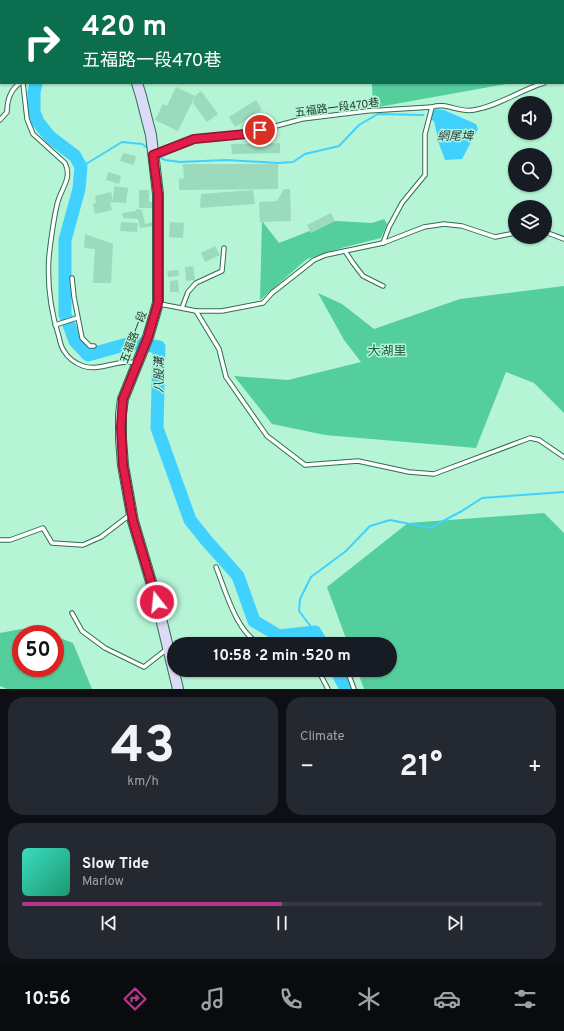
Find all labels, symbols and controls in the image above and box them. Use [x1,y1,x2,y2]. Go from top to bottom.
text: 420 m [82,10,167,46]
icon: right [16,16,68,68]
text: 五福路一段470巷 [82,50,221,73]
street label: 五福路一段470巷 [294,96,380,120]
map controls [508,96,552,244]
button: sound [508,96,552,140]
pin [243,113,277,147]
icon: arrive [249,119,271,141]
water label: 網尾埤 [437,129,475,145]
button: search [508,148,552,192]
button: layers [508,200,552,244]
street label: 五福路一段 [118,309,150,366]
district label: 大湖里 [367,344,407,360]
water label: 八股溝 [152,355,168,393]
position arrow [136,581,178,623]
speed limit sign: 50 [12,625,64,677]
text: 10:58 · 2 min · 520 m [213,647,351,666]
text: 43 [111,715,175,781]
text: Climate [300,729,345,745]
text: 21° [400,749,442,786]
text: − [300,754,314,781]
text: + [528,754,542,781]
text: km/h [127,774,159,790]
text: Slow Tide [82,855,149,874]
text: Marlow [82,874,124,890]
icon: previous [98,912,120,934]
icon: pause [271,912,293,934]
icon: next [444,912,466,934]
icon: directions [121,985,149,1013]
icon: music [199,985,227,1013]
icon: phone [277,985,305,1013]
icon: climate [355,985,383,1013]
icon: car [433,985,461,1013]
icon: filters [511,985,539,1013]
text: 10:56 [25,988,71,1011]

